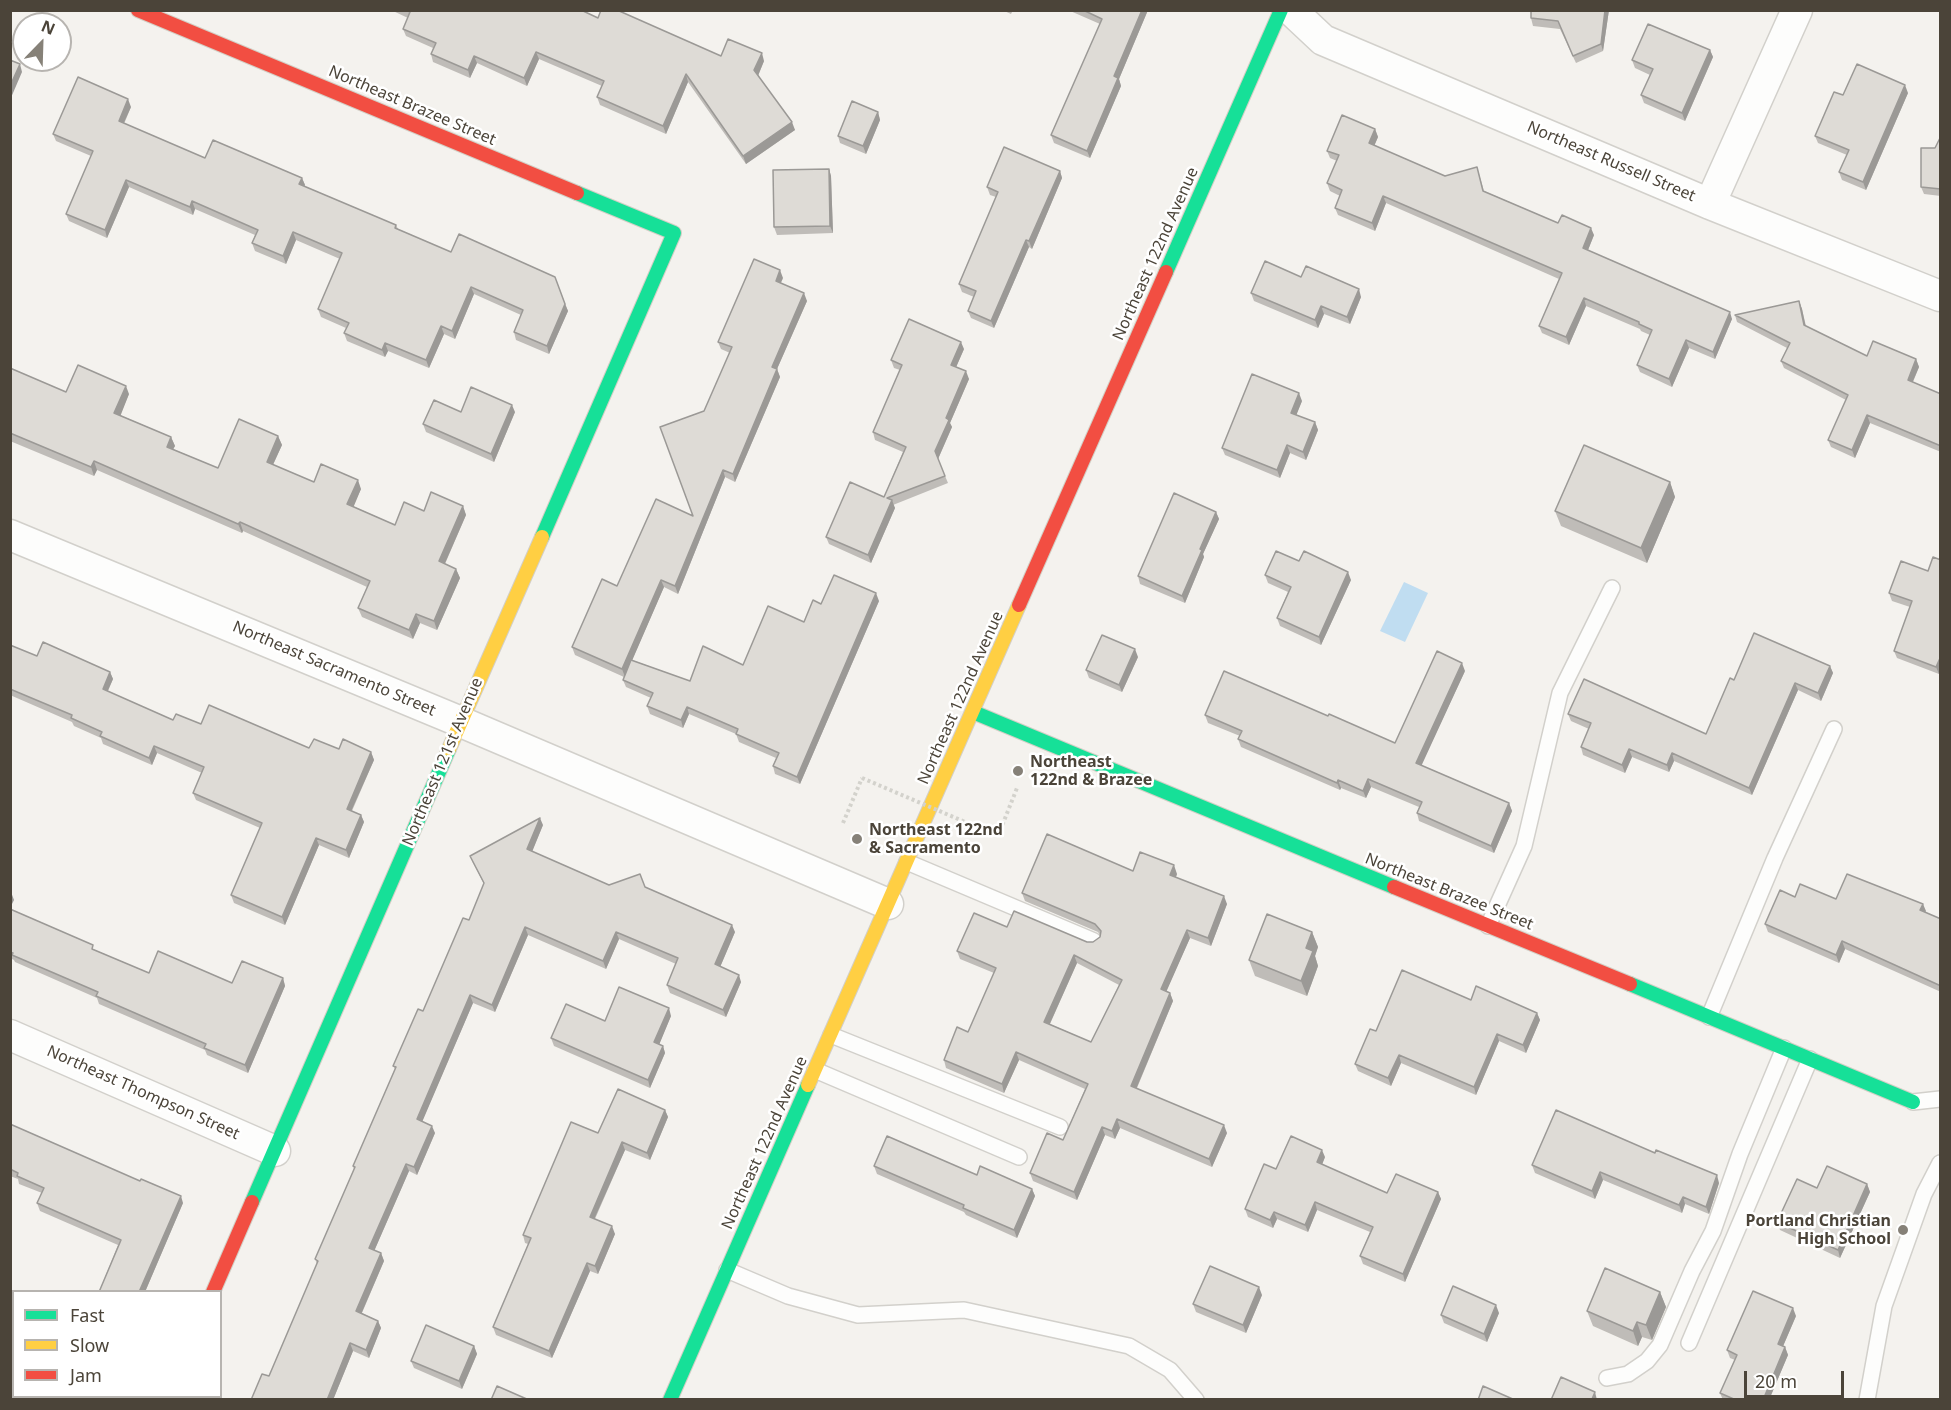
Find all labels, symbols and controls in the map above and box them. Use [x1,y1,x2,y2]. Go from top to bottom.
north arrow [12,12,72,72]
text: N [38,15,59,40]
street label: Northeast Brazee Street [326,62,498,150]
street label: Northeast Russell Street [1524,118,1698,206]
street label: Northeast 122nd Avenue [1109,165,1203,343]
street label: Northeast 122nd Avenue [914,609,1008,787]
street label: Northeast Sacramento Street [230,617,438,721]
street label: Northeast 121st Avenue [399,675,487,849]
place label: Northeast 122nd & Brazee [1030,752,1152,790]
marker: Northeast 122nd & Brazee [1011,764,1025,778]
place label: Northeast 122nd & Sacramento [869,820,1003,858]
marker: Northeast 122nd & Sacramento [850,832,864,846]
street label: Northeast Brazee Street [1362,849,1536,935]
street label: Northeast Thompson Street [44,1042,242,1144]
street label: Northeast 122nd Avenue [718,1054,812,1232]
place label: Portland Christian High School [1746,1211,1891,1249]
marker: Portland Christian High School [1896,1223,1910,1237]
legend [12,1290,222,1398]
text: Fast [70,1303,105,1327]
text: Slow [70,1333,109,1357]
scale bar [1747,1359,1848,1397]
text: Jam [70,1363,102,1387]
text: 20 m [1755,1369,1797,1393]

